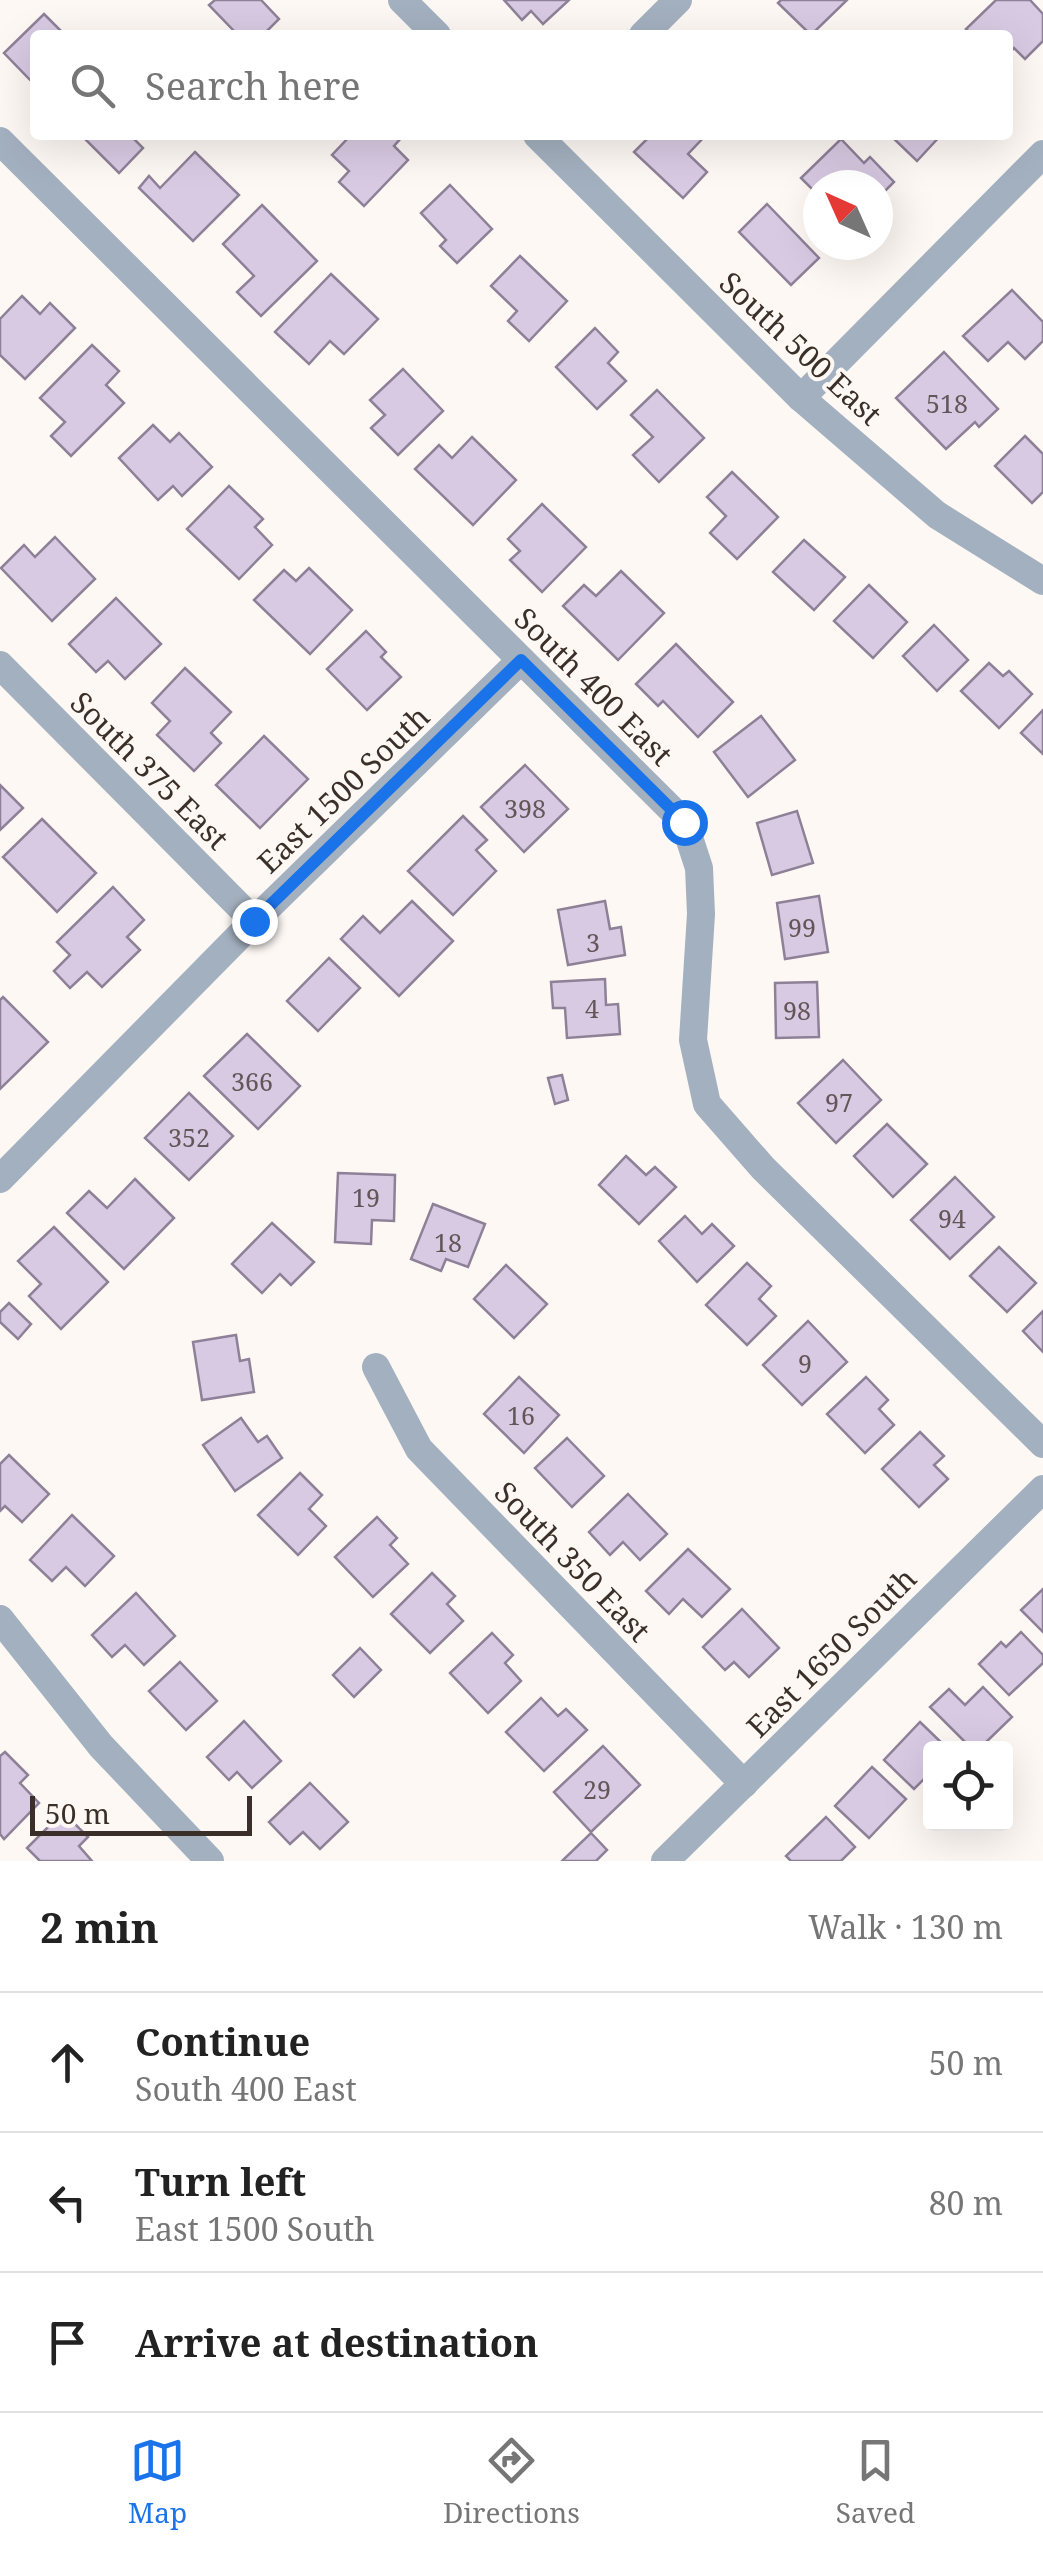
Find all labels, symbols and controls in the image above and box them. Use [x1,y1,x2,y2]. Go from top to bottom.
search box [30,30,1013,140]
icon: search [65,58,120,113]
text: Search here [145,59,361,111]
north arrow [803,170,893,260]
street label: South 500 East [711,262,891,434]
house number: 518 [926,386,968,420]
street label: South 400 East [506,598,682,774]
street label: South 375 East [62,682,238,858]
street label: East 1500 South [248,696,438,882]
house number: 398 [504,791,546,825]
route start [662,800,708,846]
route end [232,899,278,945]
house number: 99 [788,910,816,944]
house number: 3 [586,925,600,959]
house number: 4 [585,991,599,1025]
house number: 98 [783,993,811,1027]
house number: 366 [231,1064,273,1098]
house number: 97 [825,1085,853,1119]
house number: 352 [168,1120,210,1154]
house number: 19 [352,1180,380,1214]
house number: 94 [938,1201,966,1235]
house number: 18 [434,1225,462,1259]
house number: 9 [798,1346,812,1380]
house number: 16 [507,1398,535,1432]
street label: South 350 East [486,1472,660,1650]
street label: East 1650 South [737,1558,925,1746]
map controls [923,1741,1013,1831]
button: locate [923,1741,1013,1831]
house number: 29 [583,1772,611,1806]
scale bar [30,1791,252,1836]
text: 50 m [45,1794,110,1832]
text: 2 min [40,1898,159,1955]
text: Walk · 130 m [808,1905,1003,1948]
text: Continue [135,2015,310,2067]
icon: ahead [40,2035,95,2090]
text: 50 m [929,2041,1003,2084]
text: South 400 East [135,2067,357,2110]
text: Turn left [135,2155,306,2207]
icon: left [40,2175,95,2230]
text: 80 m [929,2181,1003,2224]
text: East 1500 South [135,2207,375,2250]
icon: arrive [40,2315,95,2370]
text: Arrive at destination [135,2316,539,2368]
tab: Map [128,2433,187,2531]
tab: Directions [443,2433,580,2531]
tab: Saved [836,2433,915,2531]

